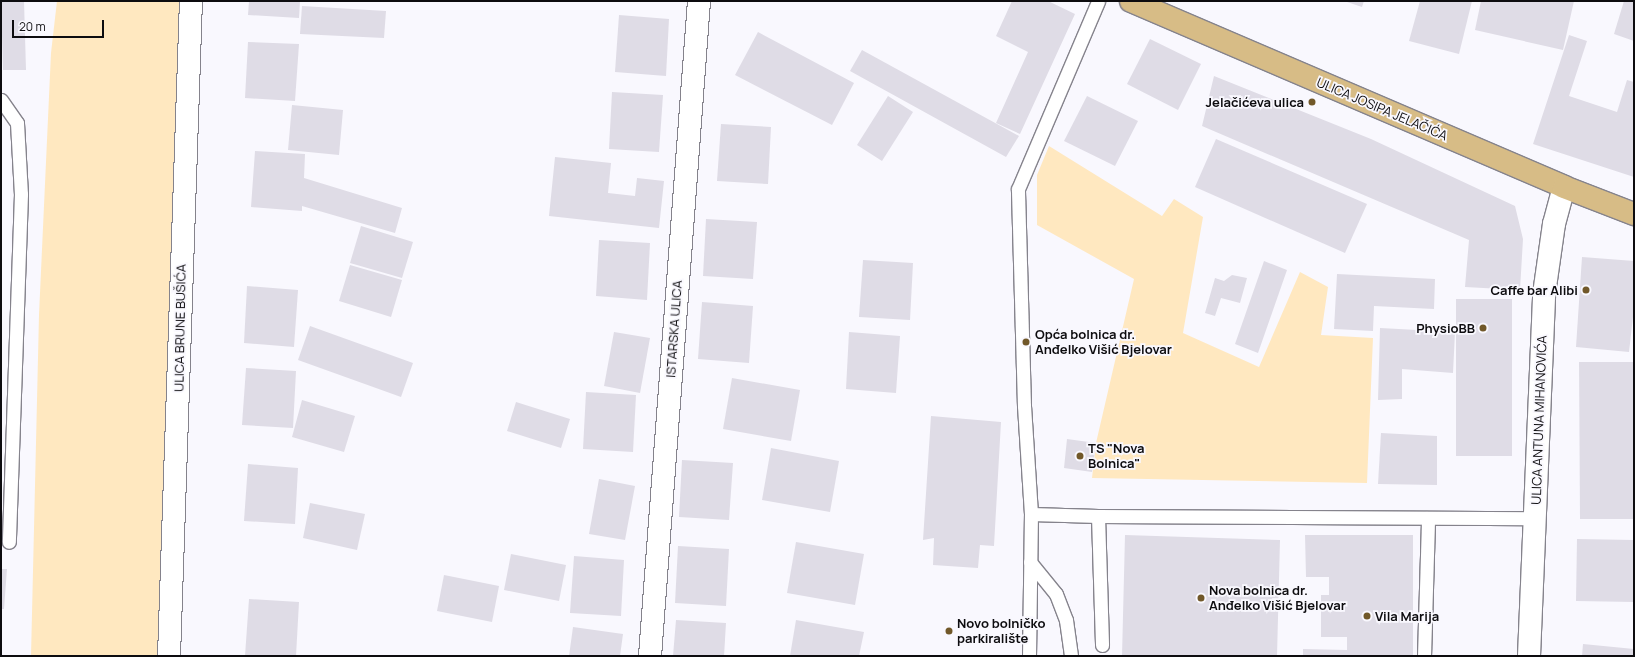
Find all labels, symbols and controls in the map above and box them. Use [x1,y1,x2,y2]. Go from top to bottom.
scale bar [14,12,106,38]
text: 20 m [19,18,46,35]
street label: ULICA JOSIPA JELAČIĆA [1314,74,1450,144]
place label: Jelačićeva ulica [1206,94,1304,110]
marker: Jelačićeva ulica [1307,97,1317,107]
street label: ULICA BRUNE BUŠIĆA [171,264,189,392]
street label: ISTARSKA ULICA [663,280,685,378]
place label: Caffe bar Alibi [1491,282,1578,298]
marker: Caffe bar Alibi [1581,285,1591,295]
place label: PhysioBB [1416,320,1475,336]
marker: PhysioBB [1478,323,1488,333]
place label: Opća bolnica dr. Anđelko Višić Bjelovar [1035,327,1172,358]
street label: ULICA ANTUNA MIHANOVIĆA [1528,335,1550,505]
marker: Opća bolnica dr. Anđelko Višić Bjelovar [1020,336,1032,348]
place label: TS "Nova Bolnica" [1088,441,1144,472]
marker: TS "Nova Bolnica" [1075,451,1085,461]
place label: Nova bolnica dr. Anđelko Višić Bjelovar [1209,583,1346,614]
marker: Nova bolnica dr. Anđelko Višić Bjelovar [1196,593,1206,603]
place label: Vila Marija [1375,608,1439,624]
marker: Vila Marija [1362,611,1372,621]
place label: Novo bolničko parkiralište [957,616,1046,647]
marker: Novo bolničko parkiralište [944,626,954,636]

